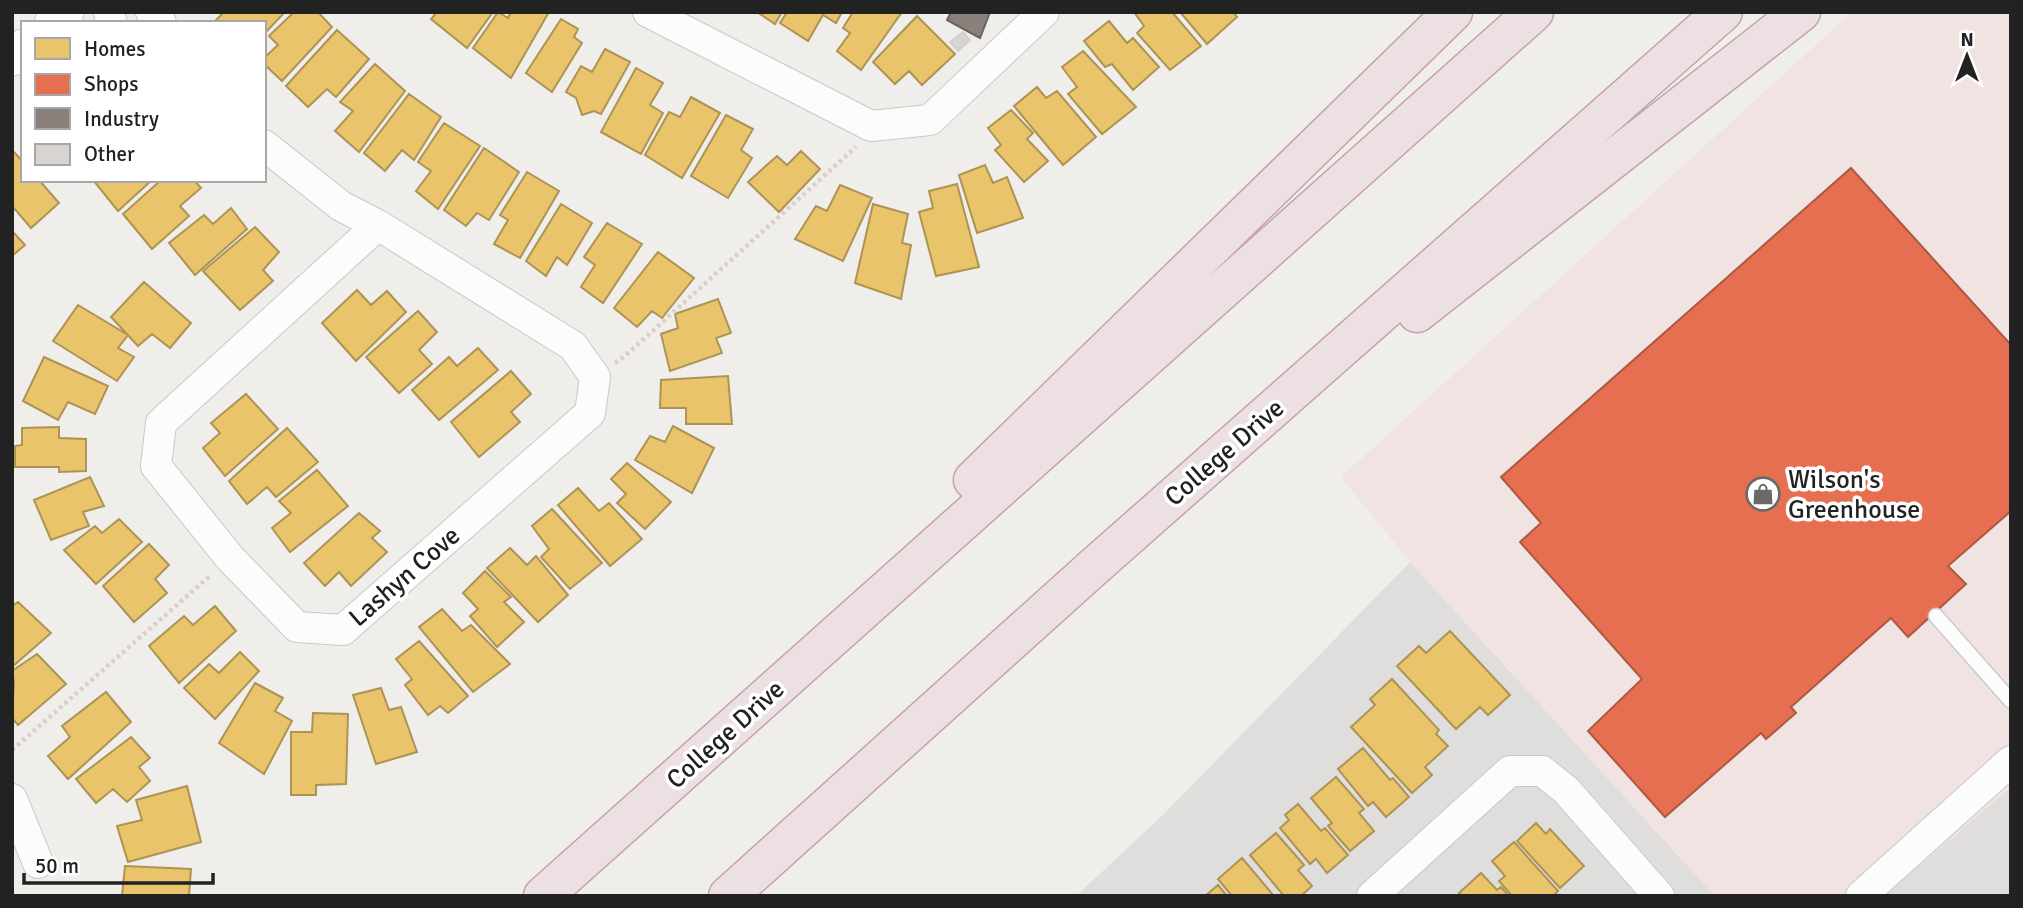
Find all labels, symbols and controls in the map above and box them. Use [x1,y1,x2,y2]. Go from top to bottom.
legend [21,21,266,182]
north arrow [1932,21,2002,91]
text: N [1960,28,1974,52]
text: Homes [84,36,146,62]
text: Shops [84,71,138,97]
text: Industry [84,106,159,132]
text: Other [84,141,135,167]
street label: College Drive [1159,392,1291,513]
place label: Wilson's Greenhouse [1788,464,1920,526]
shop icon: Wilson's Greenhouse [1744,475,1782,513]
street label: Lashyn Cove [342,520,467,634]
street label: College Drive [660,674,791,796]
scale bar [24,842,214,886]
text: 50 m [35,853,79,879]

